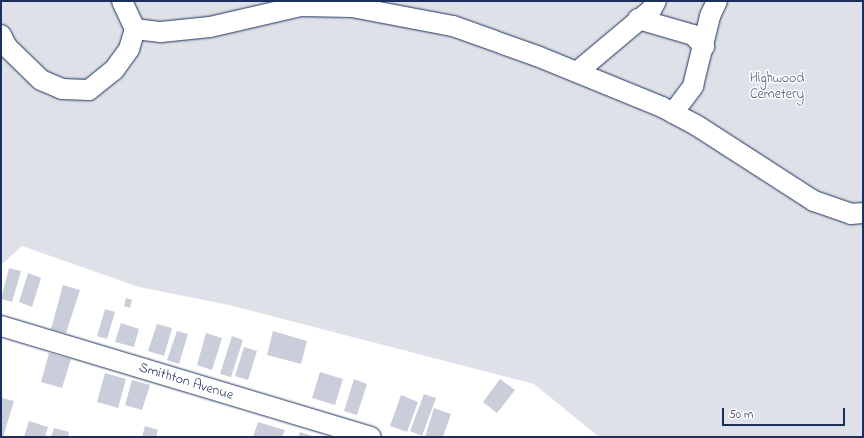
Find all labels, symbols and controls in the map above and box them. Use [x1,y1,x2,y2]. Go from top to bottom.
park label: Highwood Cemetery [750,71,804,104]
street label: Smithton Avenue [137,360,235,404]
scale bar [724,400,847,426]
text: 50 m [729,406,753,424]

